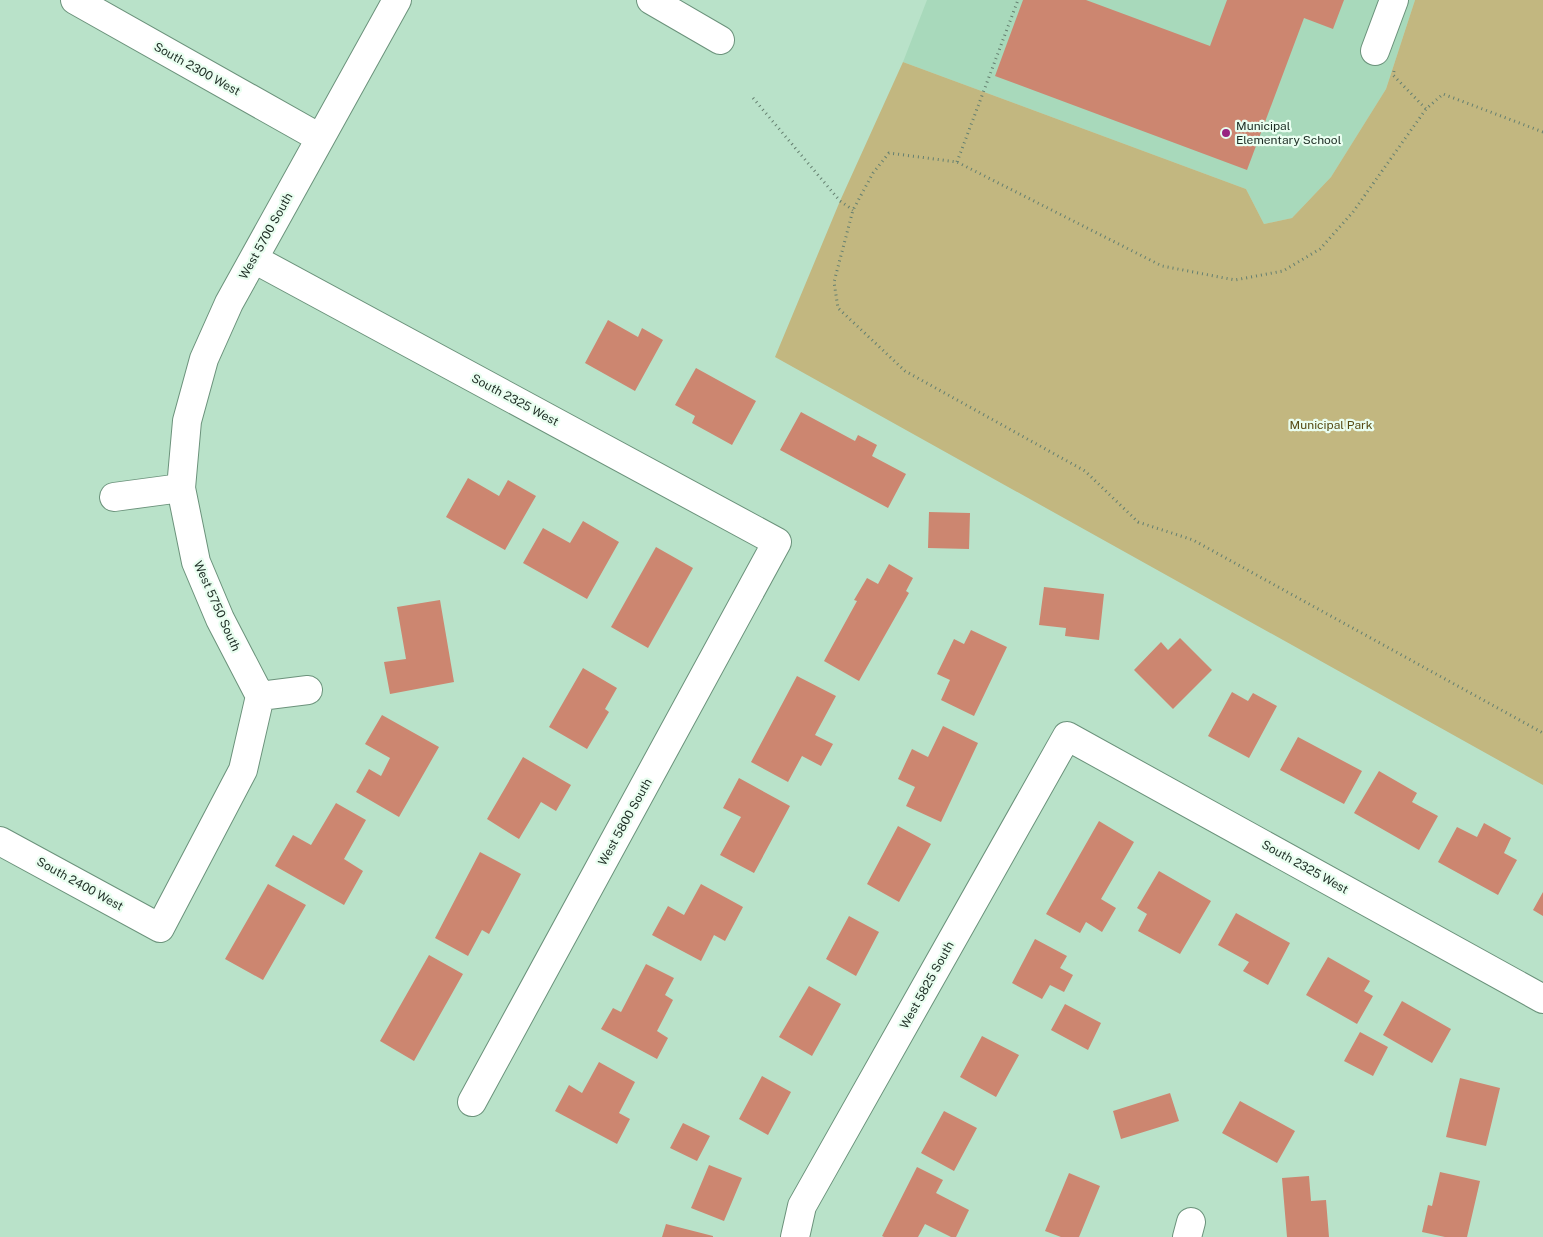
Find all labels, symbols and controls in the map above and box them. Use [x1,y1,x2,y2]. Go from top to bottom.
street label: South 2300 West [151,40,243,99]
place label: Municipal Elementary School [1236,119,1342,147]
marker: Municipal Elementary School [1220,127,1232,139]
street label: West 5700 South [236,190,296,282]
street label: South 2325 West [469,371,561,429]
park label: Municipal Park [1290,418,1373,432]
street label: West 5750 South [191,559,243,653]
street label: West 5800 South [595,776,655,868]
street label: South 2325 West [1259,837,1351,897]
street label: South 2400 West [34,854,126,914]
street label: West 5825 South [897,939,957,1031]

